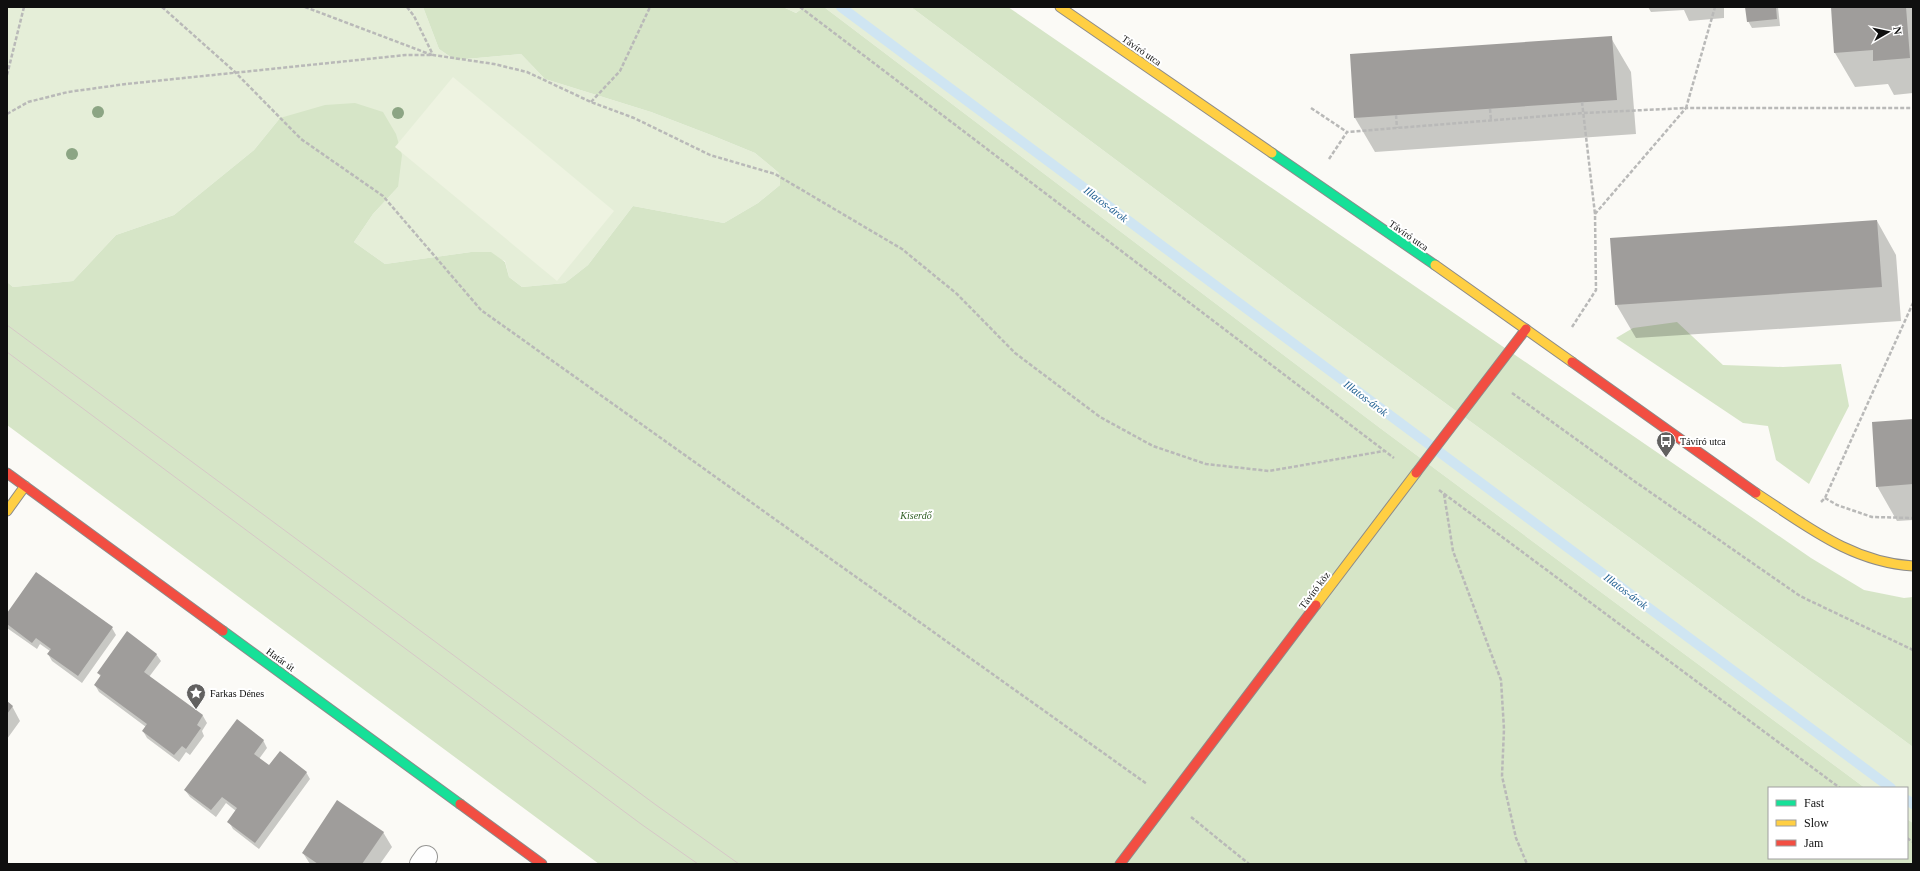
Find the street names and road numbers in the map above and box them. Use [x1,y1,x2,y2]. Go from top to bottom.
street label: Távíró utca [1120,33,1164,68]
street label: Távíró utca [1387,218,1431,253]
street label: Távíró köz [1297,569,1332,611]
street label: Határ út [264,645,297,674]

